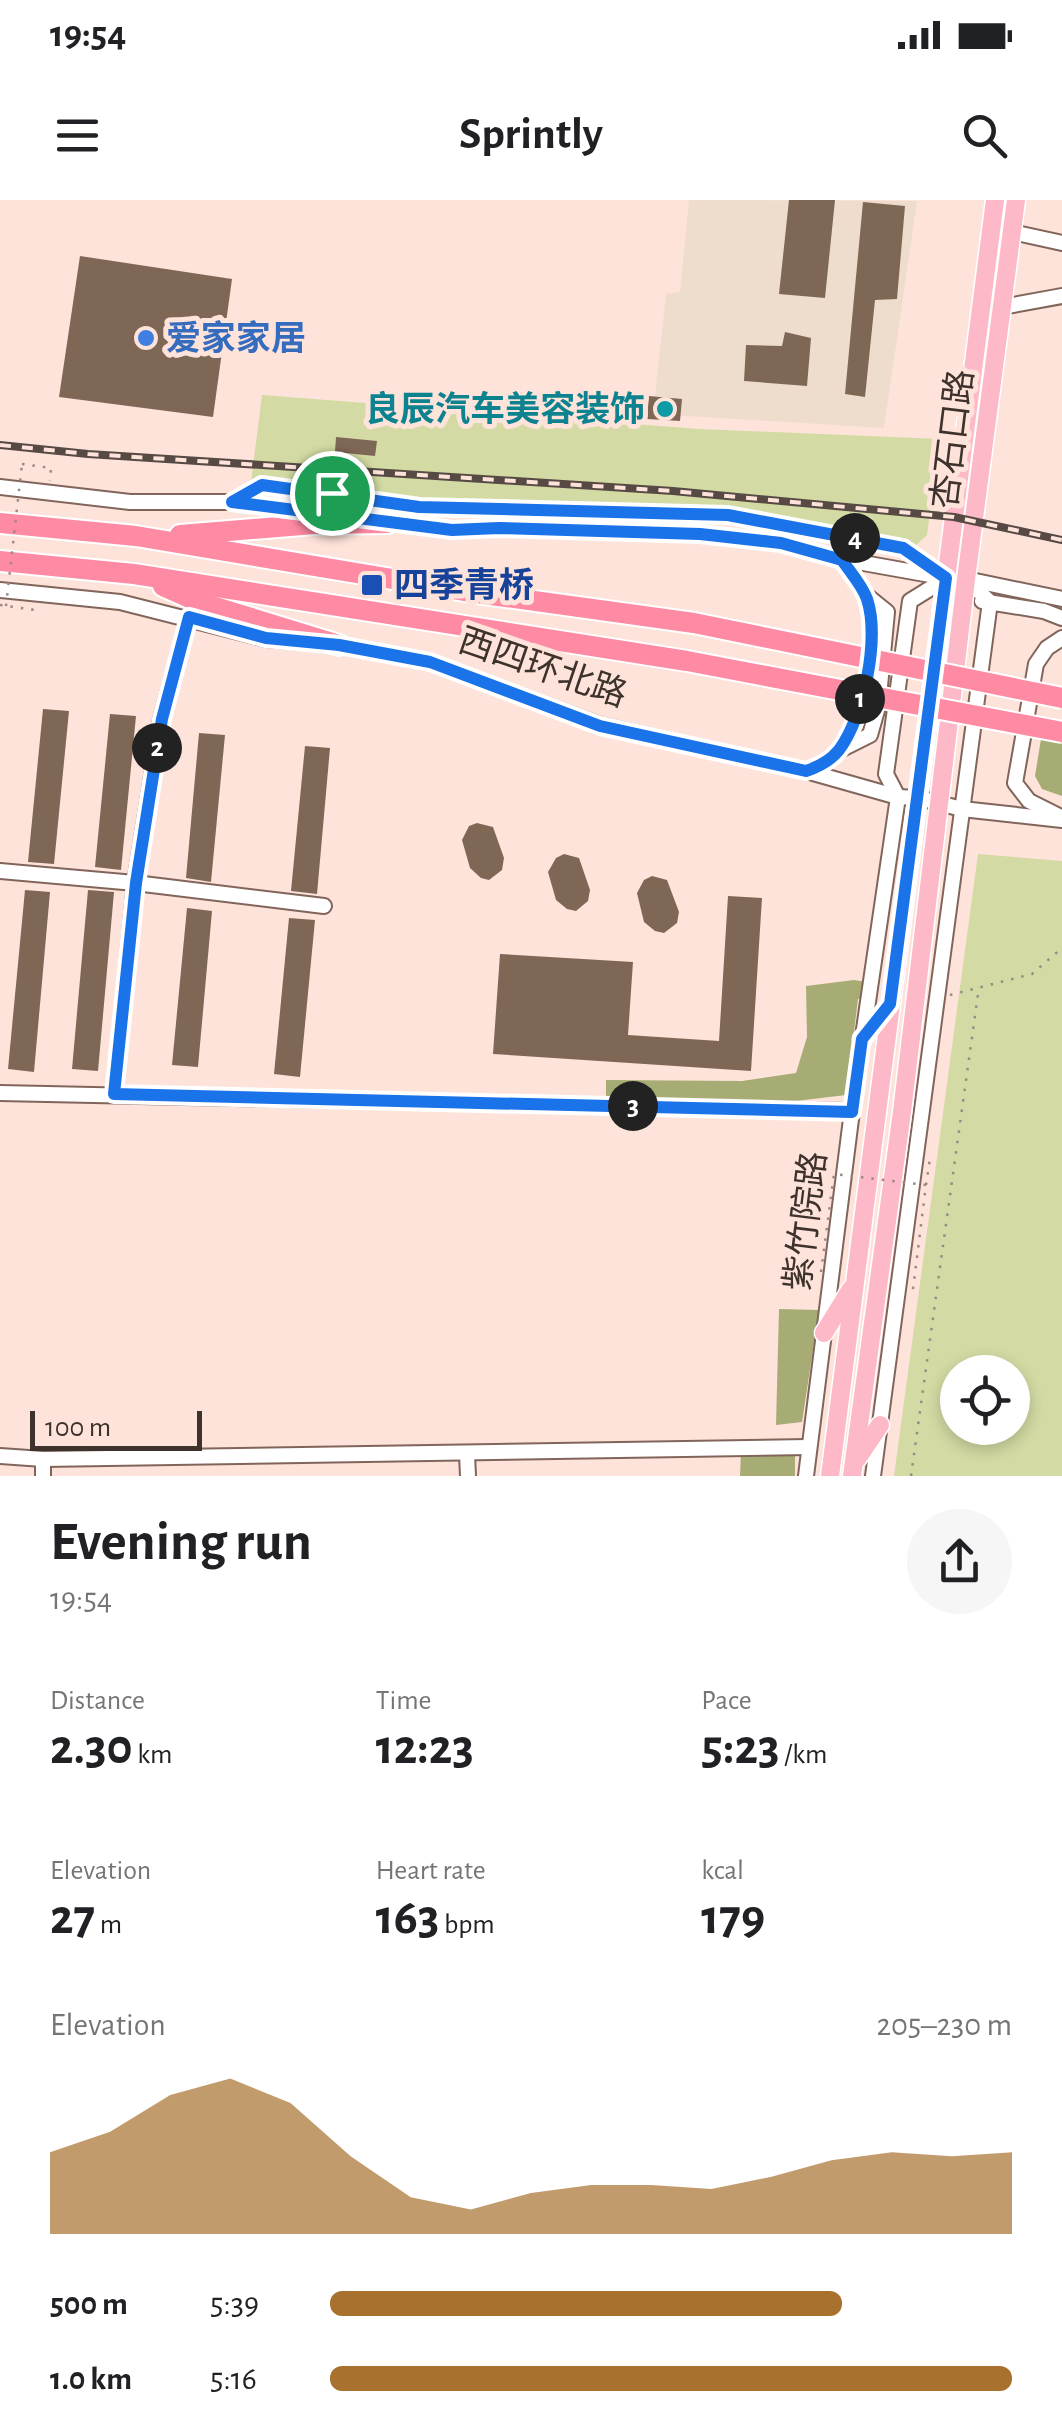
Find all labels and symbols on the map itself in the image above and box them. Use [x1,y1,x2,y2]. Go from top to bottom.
place label: 爱家家居 [166,319,306,357]
marker: 爱家家居 [135,327,157,349]
street label: 杏石口路 [926,367,979,511]
place label: 良辰汽车美容装饰 [365,390,645,428]
marker: 良辰汽车美容装饰 [654,398,676,420]
pin [290,451,375,536]
pin: 4 [830,513,880,563]
place label: 四季青桥 [394,567,534,604]
marker: 四季青桥 [359,572,385,598]
street label: 西四环北路 [454,621,632,713]
pin: 1 [835,674,885,724]
pin: 2 [132,723,182,773]
pin: 3 [608,1081,658,1131]
street label: 紫竹院路 [779,1149,832,1293]
scale bar [30,1406,202,1450]

